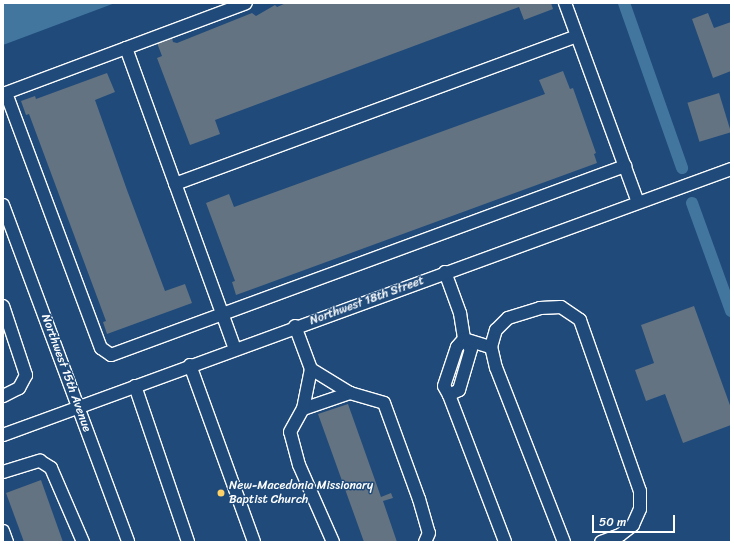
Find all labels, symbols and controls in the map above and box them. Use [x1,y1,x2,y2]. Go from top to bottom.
street label: Northwest 18th Street [308,274,426,328]
street label: Northwest 15th Avenue [38,312,94,434]
place label: New-Macedonia Missionary Baptist Church [229,479,374,507]
marker: New-Macedonia Missionary Baptist Church [216,488,226,498]
scale bar [594,507,677,533]
text: 50 m [599,511,626,533]

